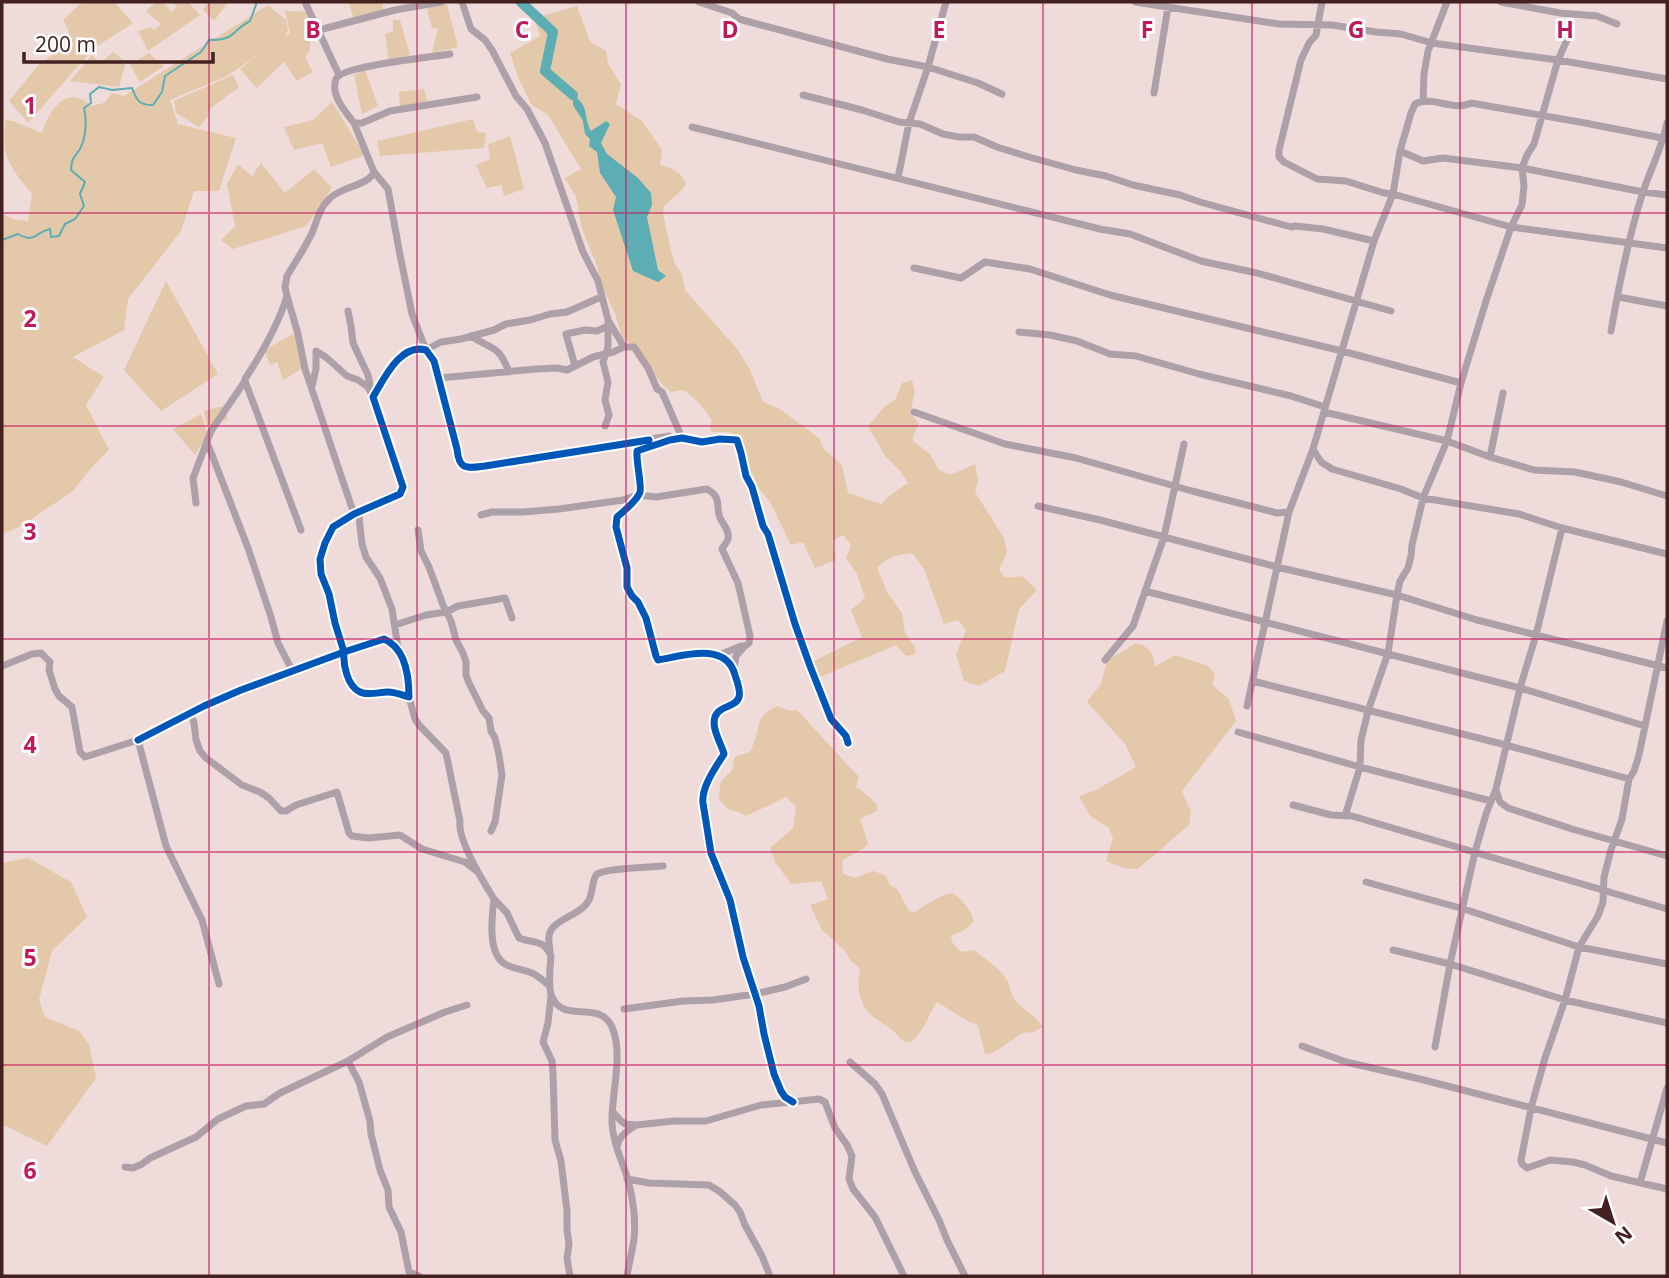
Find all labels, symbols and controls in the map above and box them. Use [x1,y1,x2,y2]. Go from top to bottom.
text: B [305,13,321,45]
text: C [515,13,529,45]
text: D [721,13,739,45]
text: E [933,13,945,45]
text: F [1141,13,1153,45]
text: G [1348,13,1364,45]
text: H [1556,13,1574,45]
scale bar [24,21,214,65]
text: 200 m [35,30,96,58]
text: 1 [23,89,37,121]
text: 2 [23,302,37,334]
text: 3 [23,515,37,547]
text: 4 [23,728,37,760]
text: 5 [23,941,37,973]
text: 6 [23,1154,37,1186]
north arrow [1578,1187,1648,1257]
text: N [1610,1220,1638,1250]

